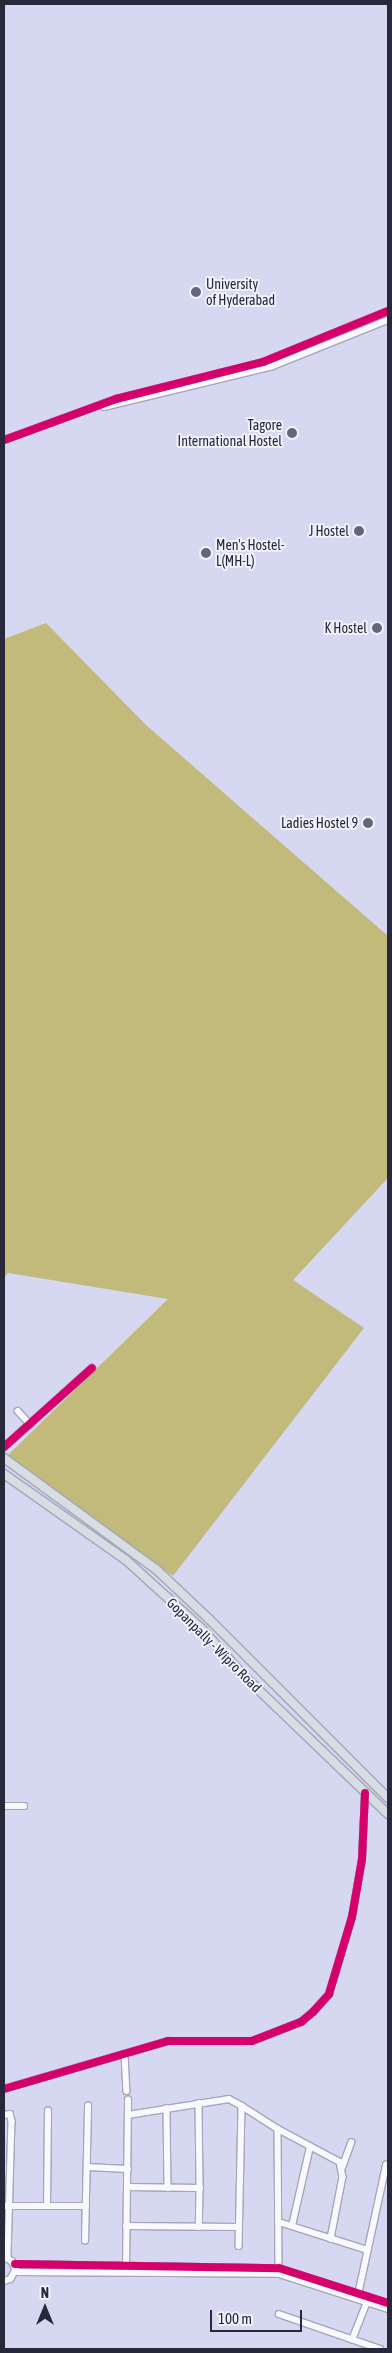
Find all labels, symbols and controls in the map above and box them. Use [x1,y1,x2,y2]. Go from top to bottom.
place label: University of Hyderabad [206,276,275,308]
marker: University of Hyderabad [190,286,202,298]
place label: Tagore International Hostel [178,417,282,450]
marker: Tagore International Hostel [286,427,298,439]
place label: J Hostel [309,523,349,539]
marker: J Hostel [353,525,365,537]
place label: Men's Hostel- L(MH-L) [216,537,285,570]
marker: Men's Hostel- L(MH-L) [200,547,212,559]
place label: K Hostel [325,620,367,636]
marker: K Hostel [371,622,383,634]
place label: Ladies Hostel 9 [281,815,358,831]
marker: Ladies Hostel 9 [362,817,374,829]
street label: Gopanpally - Wipro Road [163,1594,265,1696]
north arrow [20,2283,70,2333]
text: N [41,2285,49,2301]
scale bar [212,2300,304,2332]
text: 100 m [218,2310,252,2327]

